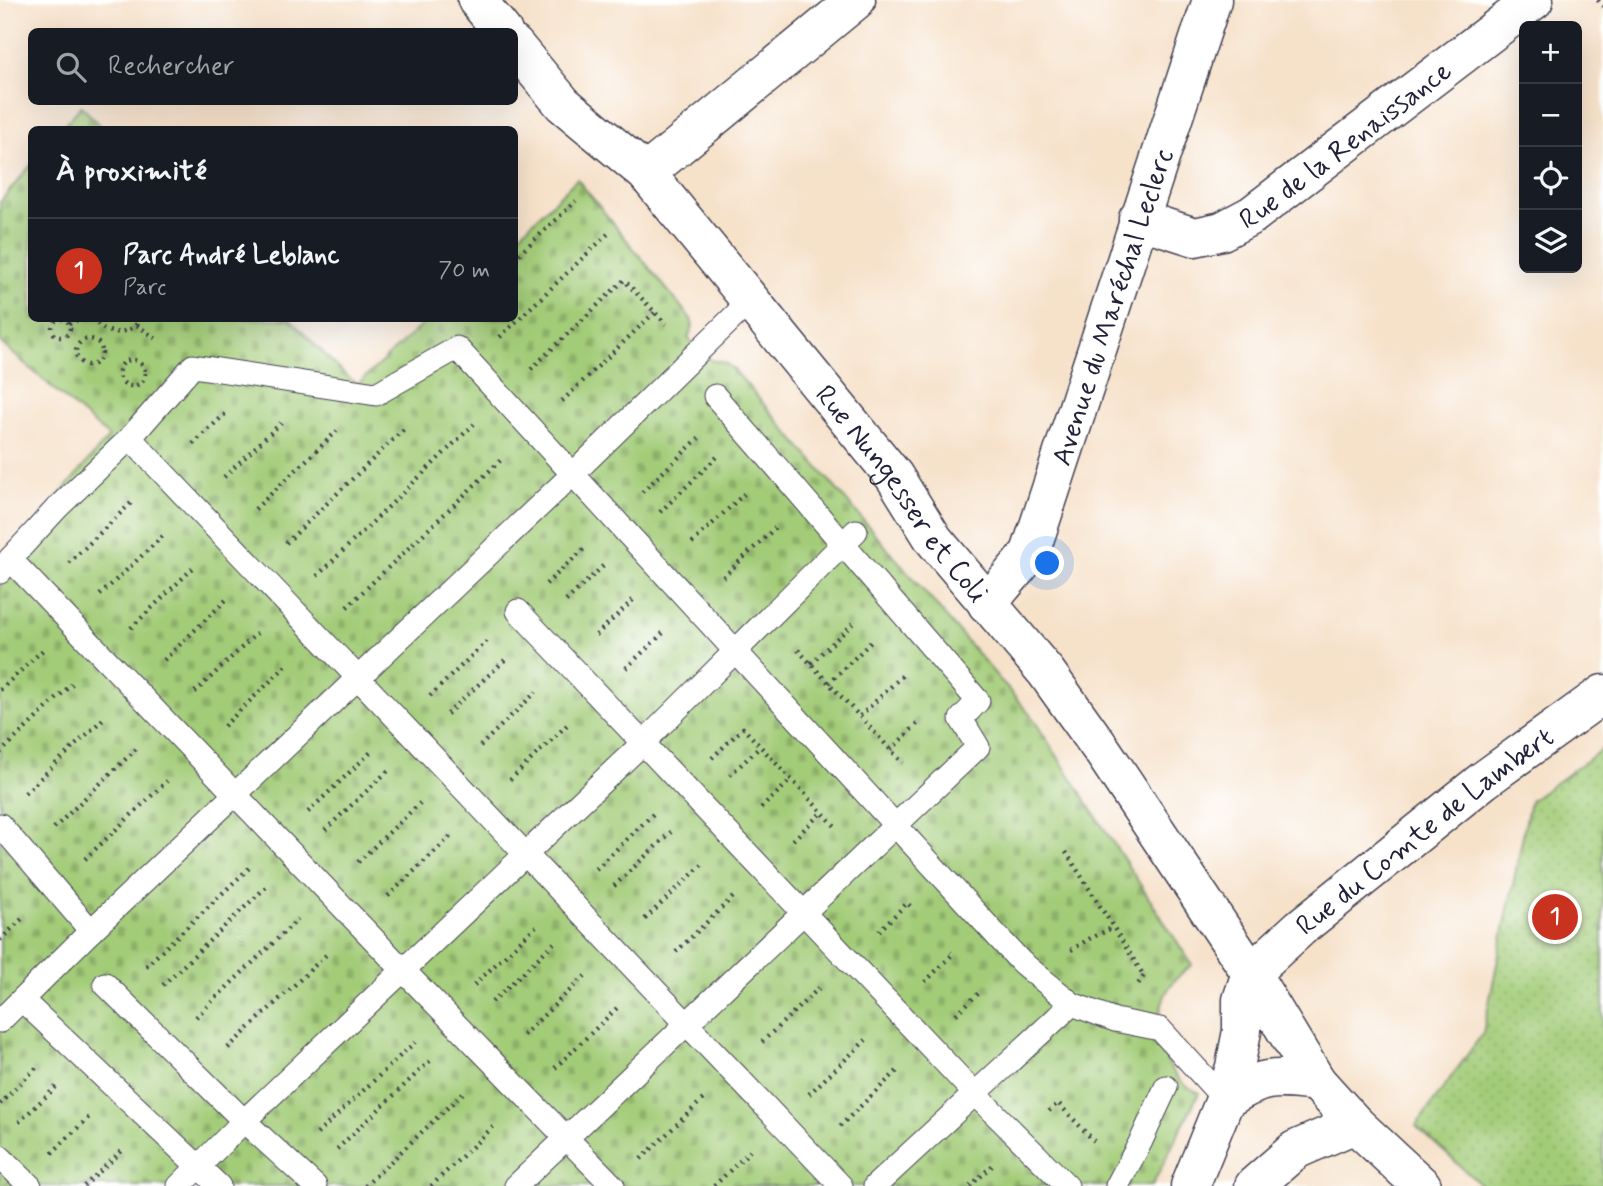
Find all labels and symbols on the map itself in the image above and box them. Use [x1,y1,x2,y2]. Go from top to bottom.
street label: Rue de la Renaissance [1233,53,1460,239]
street label: Avenue du Maréchal Leclerc [1044,144,1183,471]
street label: Rue Nungesser et Coli [806,378,995,611]
your location [1030,546,1064,580]
street label: Rue du Comte de Lambert [1289,720,1562,945]
pin: 1 [1532,891,1578,943]

